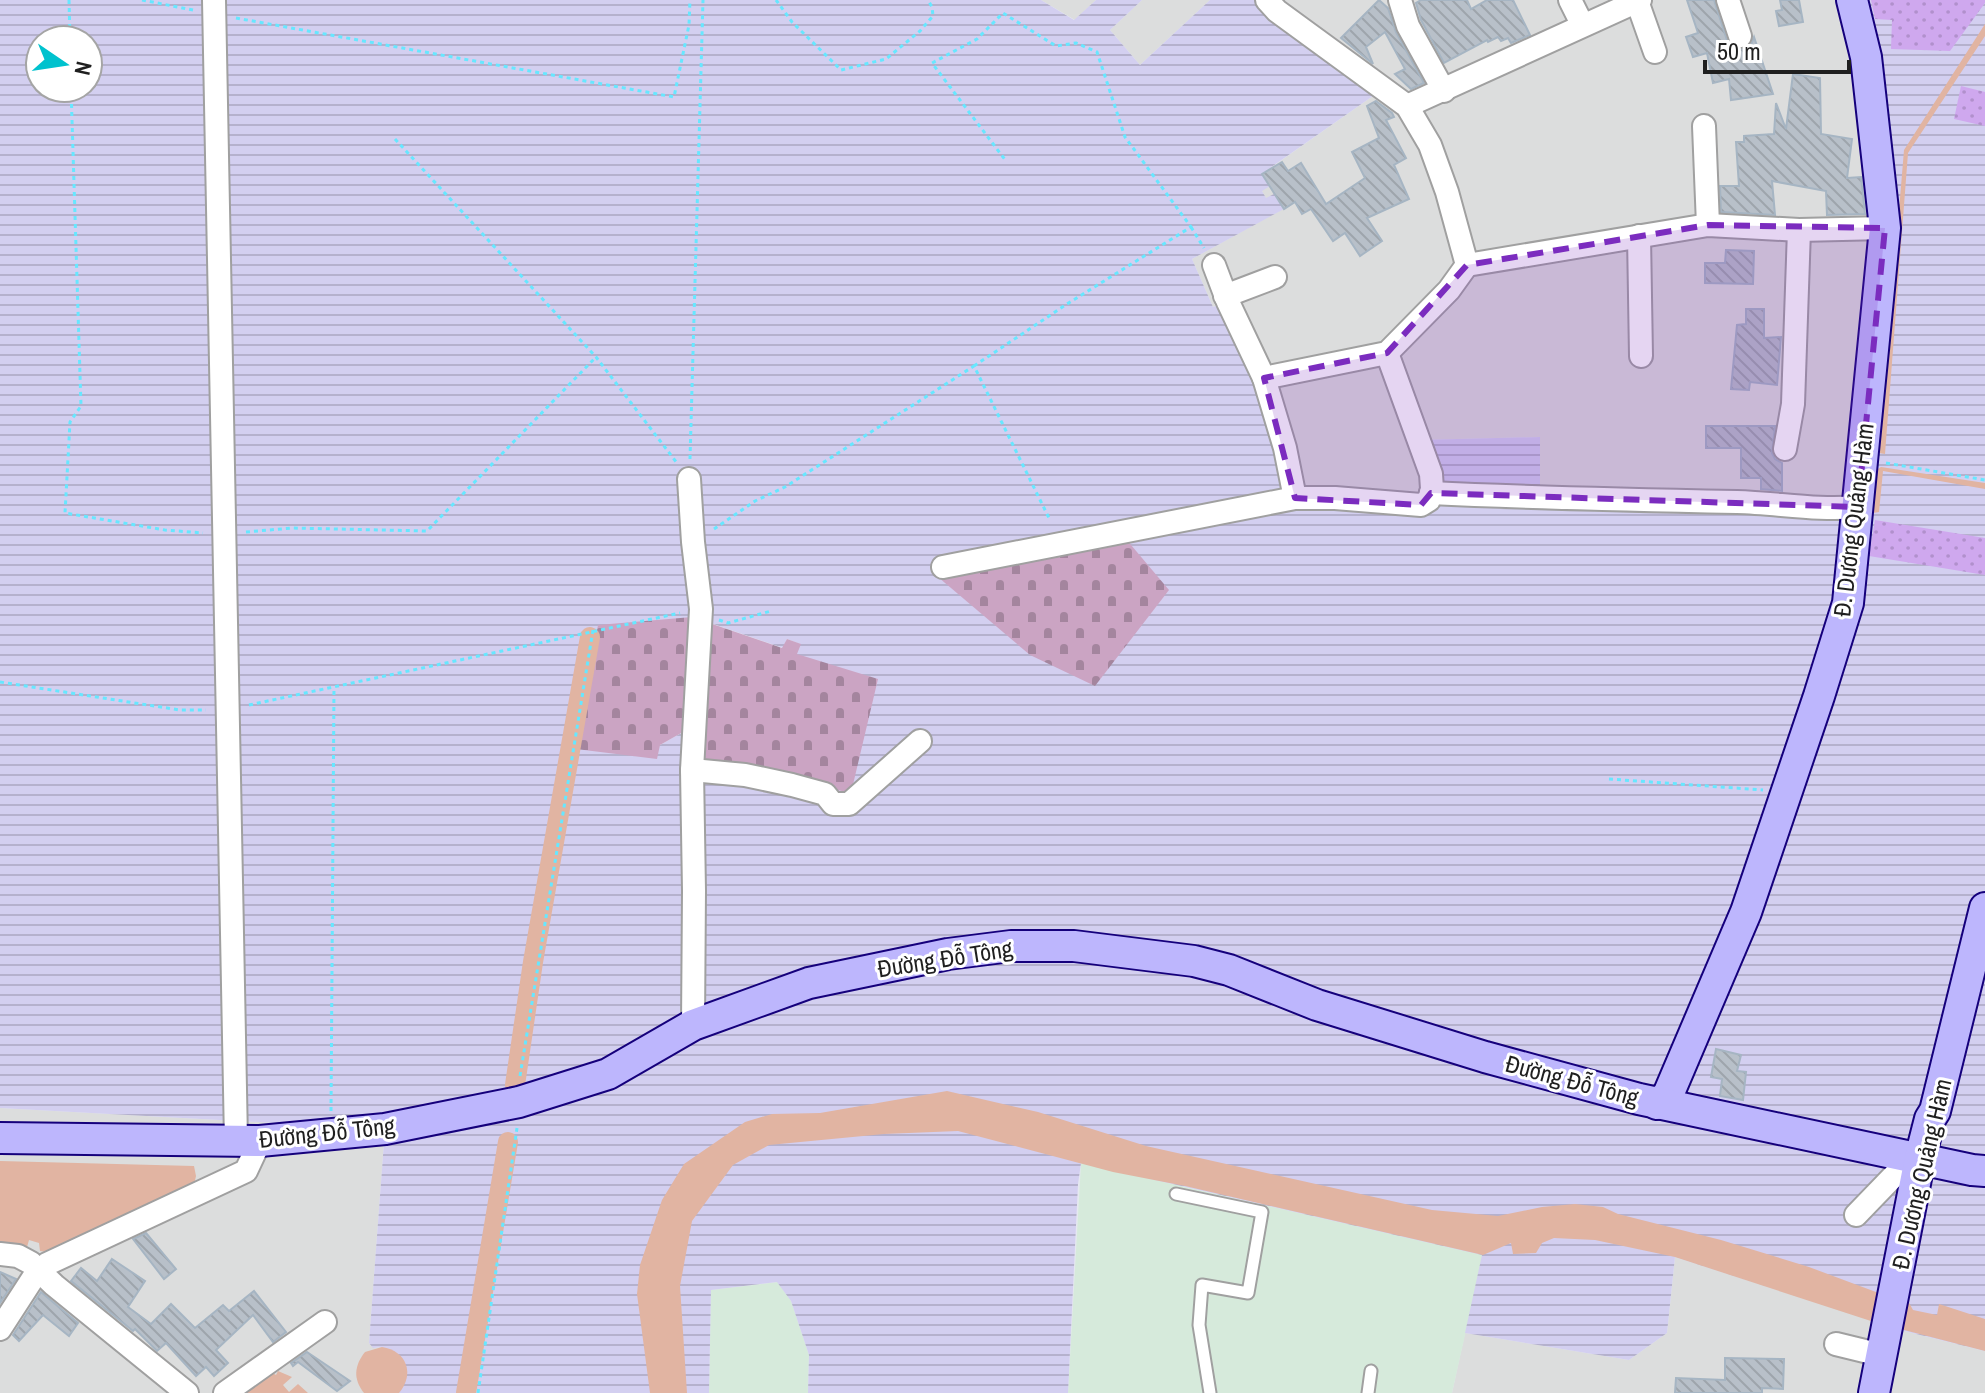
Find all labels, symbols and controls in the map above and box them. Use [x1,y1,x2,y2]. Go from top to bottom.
north arrow [24,24,104,104]
scale bar [1705,24,1849,74]
text: 50 m [1717,35,1761,67]
text: N [67,59,100,78]
street label: Đ. Dương Quảng Hàm [1825,421,1881,618]
street label: Đường Đỗ Tông [875,932,1015,984]
street label: Đường Đỗ Tông [1502,1047,1642,1113]
street label: Đ. Dương Quảng Hàm [1884,1075,1959,1272]
street label: Đường Đỗ Tông [257,1109,396,1155]

